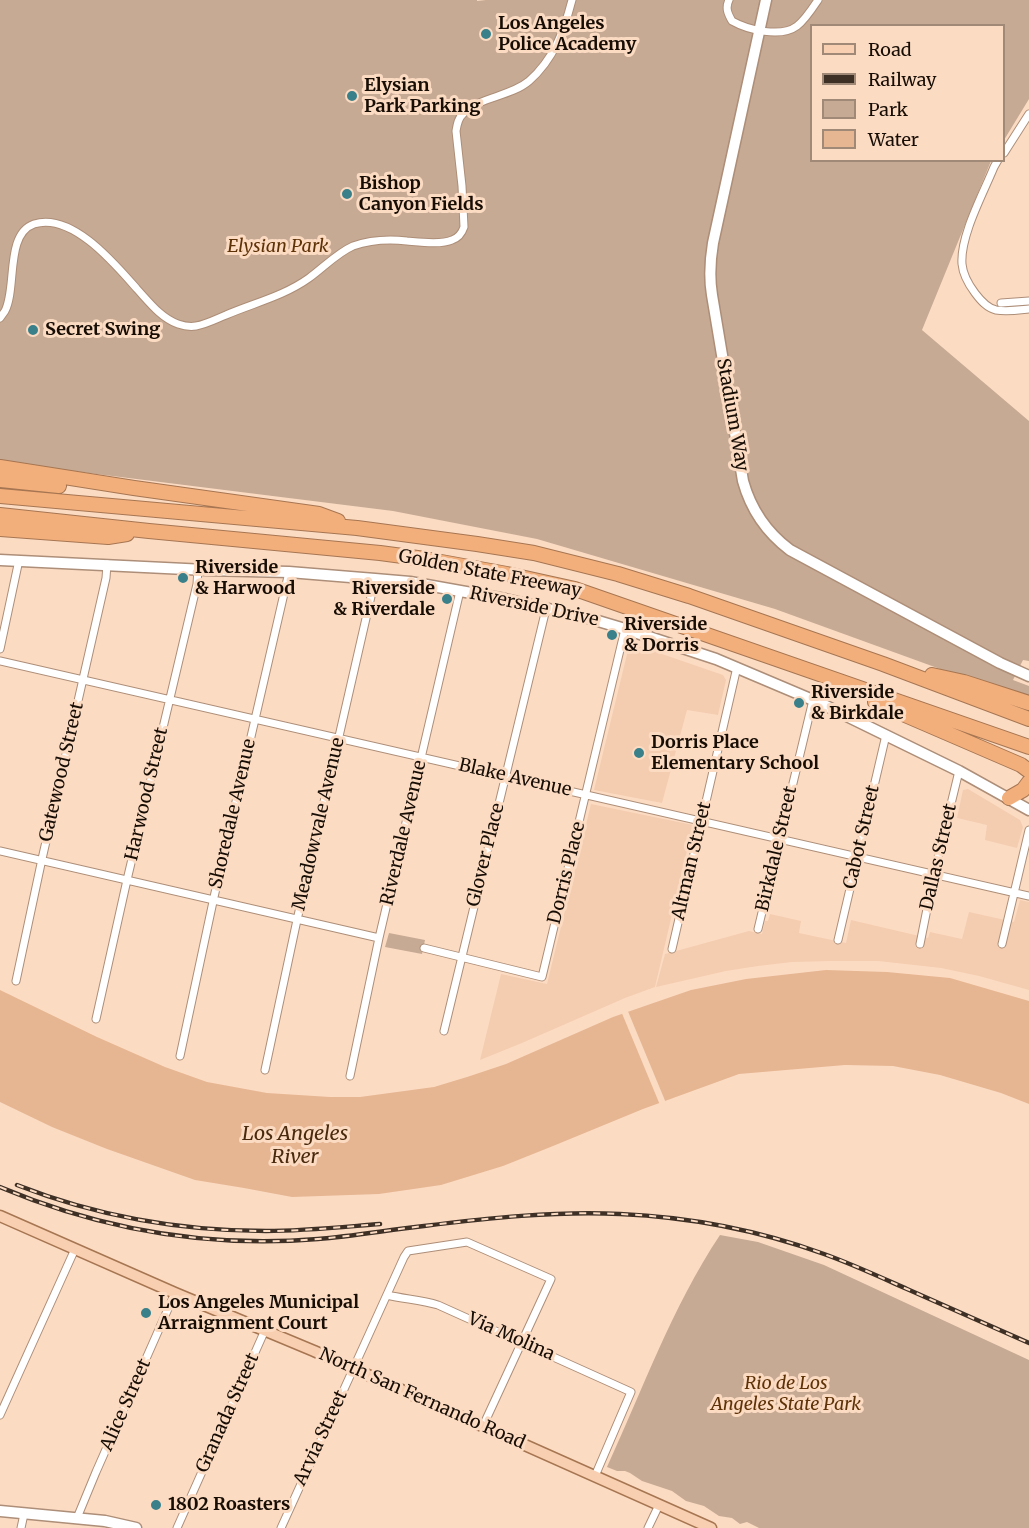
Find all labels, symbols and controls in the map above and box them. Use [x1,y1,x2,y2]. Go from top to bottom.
place label: Los Angeles Police Academy [498,13,636,56]
legend [810,24,1005,162]
marker: Los Angeles Police Academy [479,27,493,41]
text: Road [868,38,912,61]
text: Railway [868,68,936,91]
place label: Elysian Park Parking [364,75,480,118]
marker: Elysian Park Parking [345,89,359,103]
text: Park [868,98,908,121]
text: Water [868,128,919,151]
place label: Bishop Canyon Fields [359,173,484,216]
marker: Bishop Canyon Fields [340,187,354,201]
park label: Elysian Park [227,236,329,258]
place label: Secret Swing [45,319,160,341]
marker: Secret Swing [26,323,40,337]
street label: Stadium Way [711,357,753,473]
street label: Golden State Freeway [397,546,583,602]
place label: Riverside & Harwood [195,557,295,600]
marker: Riverside & Harwood [176,571,190,585]
place label: Riverside & Riverdale [333,578,435,620]
street label: Riverside Drive [468,583,600,631]
marker: Riverside & Riverdale [440,592,454,606]
place label: Riverside & Dorris [624,614,707,656]
marker: Riverside & Dorris [605,628,619,642]
place label: Riverside & Birkdale [811,682,904,724]
marker: Riverside & Birkdale [792,696,806,710]
street label: Gatewood Street [35,700,89,844]
street label: Harwood Street [121,725,173,863]
place label: Dorris Place Elementary School [651,732,819,774]
street label: Meadowvale Avenue [289,736,349,912]
street label: Shoredale Avenue [205,737,261,891]
marker: Dorris Place Elementary School [632,746,646,760]
street label: Blake Avenue [457,755,573,801]
street label: Riverdale Avenue [377,758,431,908]
street label: Cabot Street [840,783,884,891]
street label: Birkdale Street [752,784,802,914]
street label: Altman Street [668,800,716,922]
street label: Glover Place [463,801,509,909]
street label: Dallas Street [916,802,962,912]
street label: Dorris Place [544,820,590,926]
water label: Los Angeles River [242,1122,348,1169]
place label: Los Angeles Municipal Arraignment Court [158,1292,359,1334]
marker: Los Angeles Municipal Arraignment Court [139,1306,153,1320]
street label: Via Molina [464,1308,558,1366]
street label: North San Fernando Road [316,1344,528,1454]
street label: Granada Street [192,1350,264,1476]
street label: Alice Street [96,1356,156,1454]
park label: Rio de Los Angeles State Park [711,1373,861,1416]
street label: Arvia Street [290,1387,352,1489]
place label: 1802 Roasters [168,1494,290,1516]
marker: 1802 Roasters [149,1498,163,1512]

